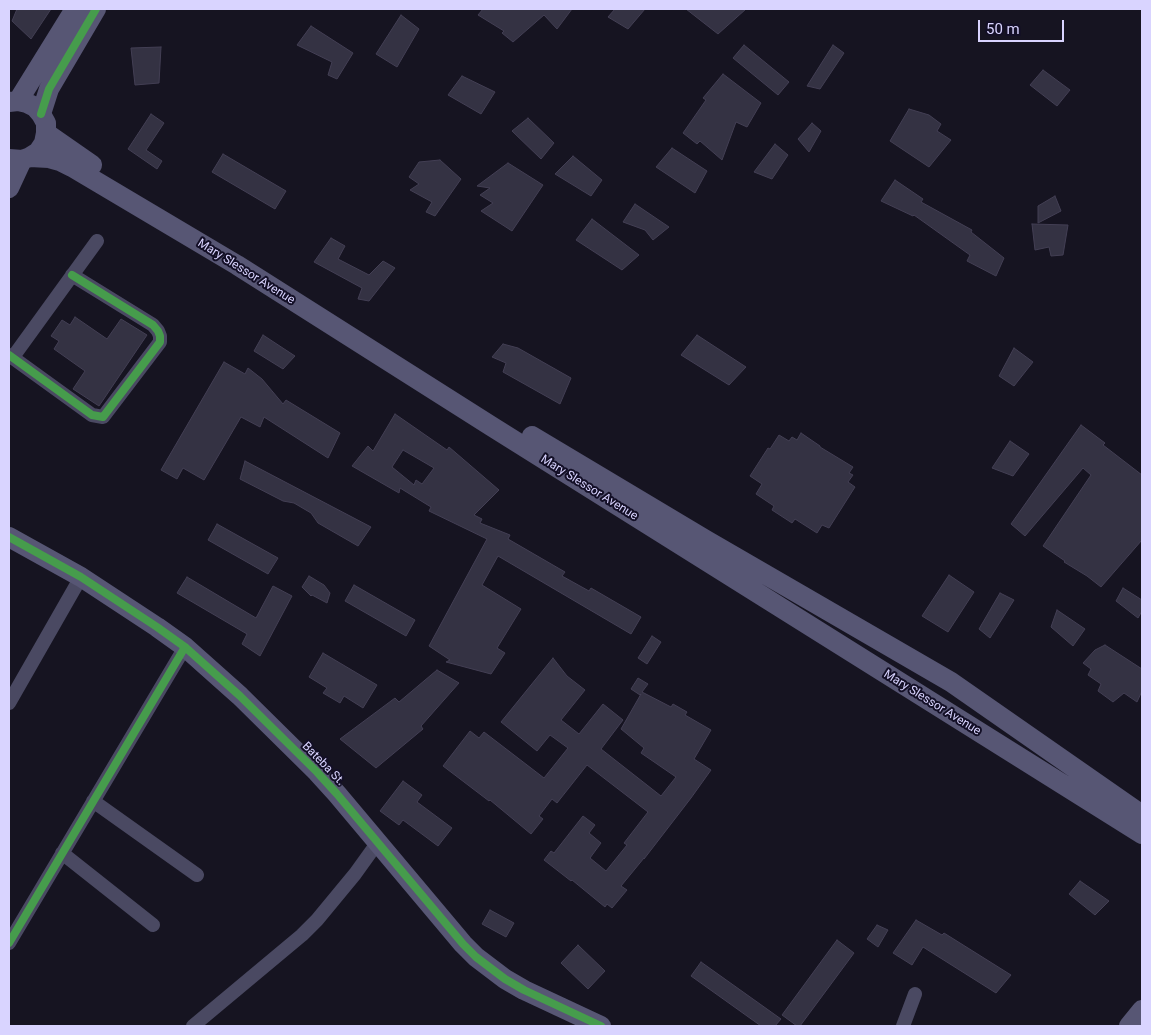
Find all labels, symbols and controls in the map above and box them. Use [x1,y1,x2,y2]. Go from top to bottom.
scale bar [981,10,1067,42]
text: 50 m [986,20,1020,38]
street label: Mary Slessor Avenue [195,236,297,308]
street label: Mary Slessor Avenue [538,452,640,524]
street label: Mary Slessor Avenue [881,667,983,739]
street label: Bateba St. [299,739,347,789]

